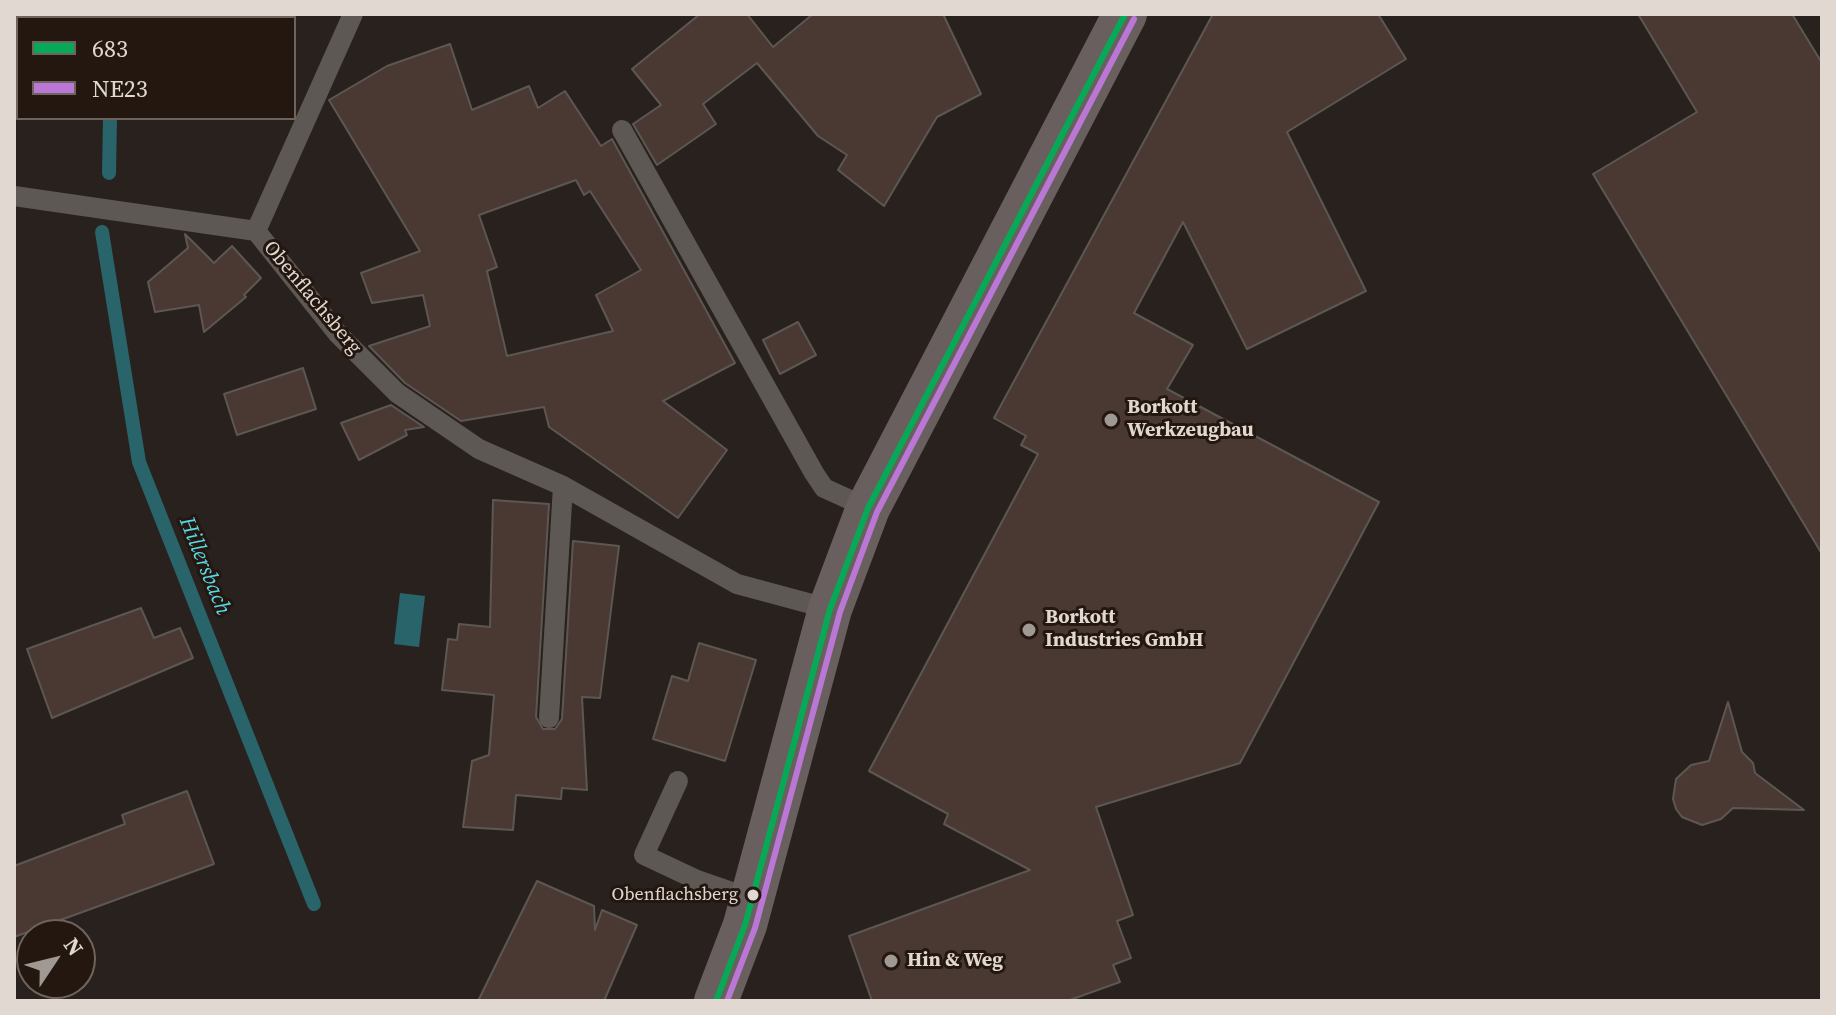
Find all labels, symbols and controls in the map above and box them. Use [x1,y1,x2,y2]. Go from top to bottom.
legend [16,16,296,120]
text: 683 [92,32,128,65]
text: NE23 [92,72,148,105]
street label: Obenflachsberg [258,236,366,360]
place label: Borkott Werkzeugbau [1127,396,1254,443]
marker: Borkott Werkzeugbau [1102,411,1120,429]
water label: Hillersbach [172,513,236,619]
place label: Borkott Industries GmbH [1045,606,1204,653]
marker: Borkott Industries GmbH [1020,621,1038,639]
place label: Obenflachsberg [611,884,738,906]
marker: Obenflachsberg [745,887,761,903]
north arrow [16,919,96,999]
text: N [57,931,91,962]
place label: Hin & Weg [907,949,1003,973]
marker: Hin & Weg [882,952,900,970]

